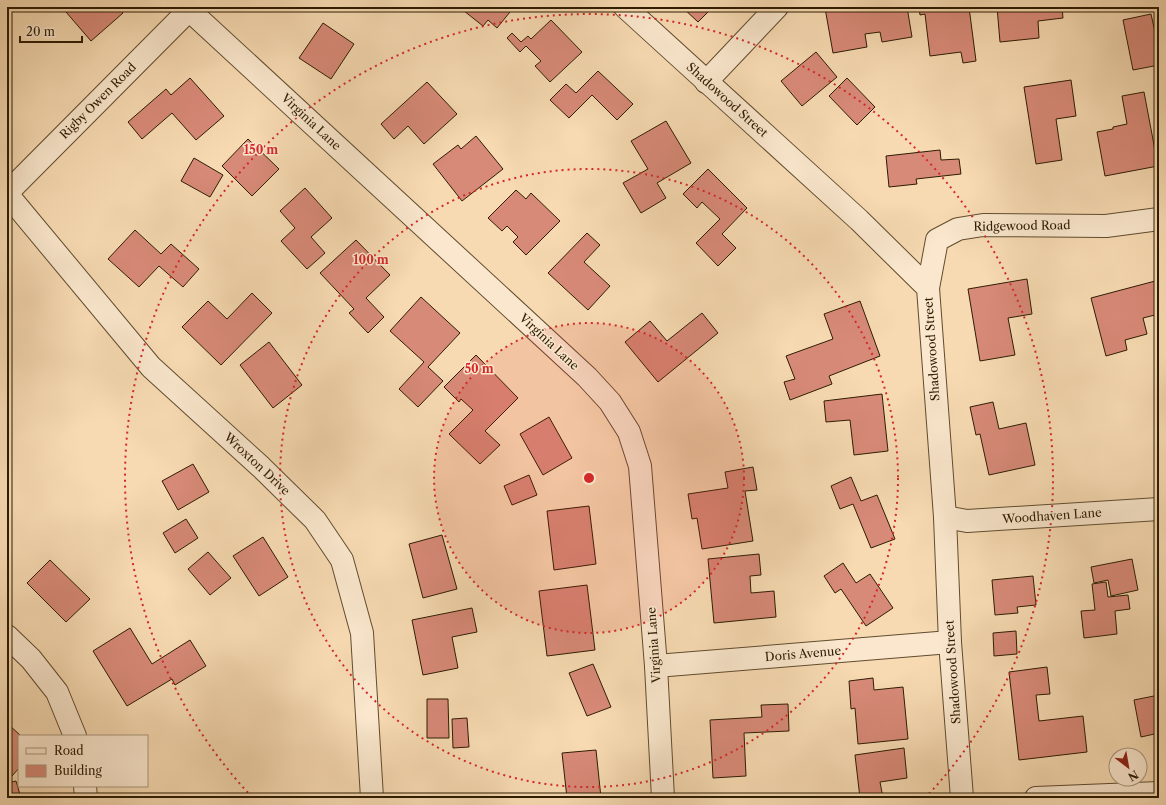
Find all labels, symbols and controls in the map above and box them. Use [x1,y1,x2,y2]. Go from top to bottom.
scale bar [20,18,82,44]
text: 20 m [26,24,55,39]
street label: Rigby Owen Road [56,59,139,142]
street label: Shadowood Street [684,59,772,141]
street label: Virginia Lane [278,89,345,153]
text: 150 m [244,142,278,157]
street label: Ridgewood Road [973,217,1071,234]
text: 100 m [353,252,389,267]
street label: Shadowood Street [920,296,943,402]
street label: Virginia Lane [516,309,583,373]
text: 50 m [464,361,494,376]
street label: Wroxton Drive [221,429,294,498]
centre of rings [582,471,596,485]
street label: Woodhaven Lane [1001,505,1102,527]
street label: Virginia Lane [643,606,664,685]
street label: Shadowood Street [941,619,964,725]
street label: Doris Avenue [764,643,842,664]
legend [18,735,148,787]
text: Road [54,743,84,758]
north arrow [1108,747,1148,787]
text: Building [54,763,102,778]
text: N [1125,767,1141,784]

